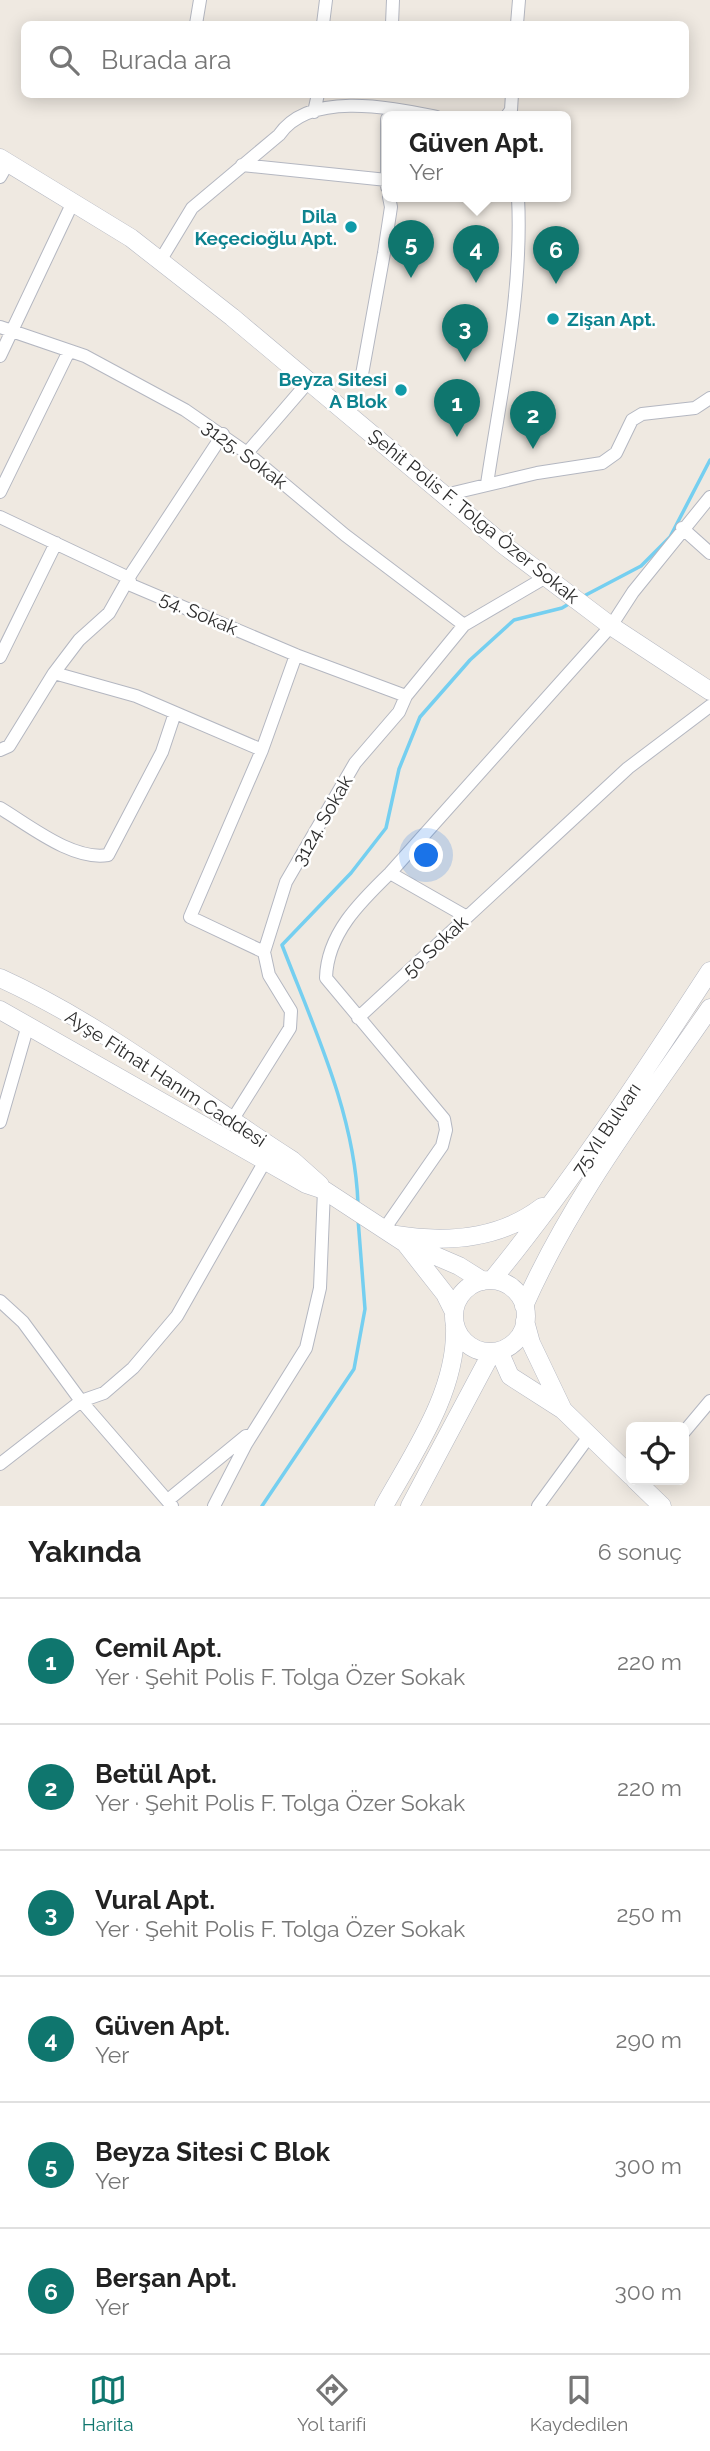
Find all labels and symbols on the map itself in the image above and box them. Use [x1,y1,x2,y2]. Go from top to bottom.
place label: Dila Keçecioğlu Apt. [194,205,337,249]
marker: Dila Keçecioğlu Apt. [343,219,359,235]
pin: 5 [388,220,434,278]
pin: 4 [453,225,499,283]
pin: 6 [533,226,579,284]
pin: 3 [442,304,488,362]
place label: Zişan Apt. [567,308,656,330]
marker: Zişan Apt. [545,311,561,327]
place label: Beyza Sitesi A Blok [278,368,387,412]
pin: 1 [434,379,480,437]
marker: Beyza Sitesi A Blok [393,382,409,398]
pin: 2 [510,391,556,449]
street label: 3125. Sokak [198,415,292,493]
street label: Şehit Polis F. Tolga Özer Sokak [364,424,584,608]
street label: 54. Sokak [157,587,241,639]
street label: 3124. Sokak [287,771,357,869]
your location [409,838,443,872]
street label: 50 Sokak [398,911,472,981]
street label: Ayşe Fitnat Hanım Caddesi [61,1005,271,1151]
street label: 75.Yıl Bulvarı [567,1079,645,1179]

